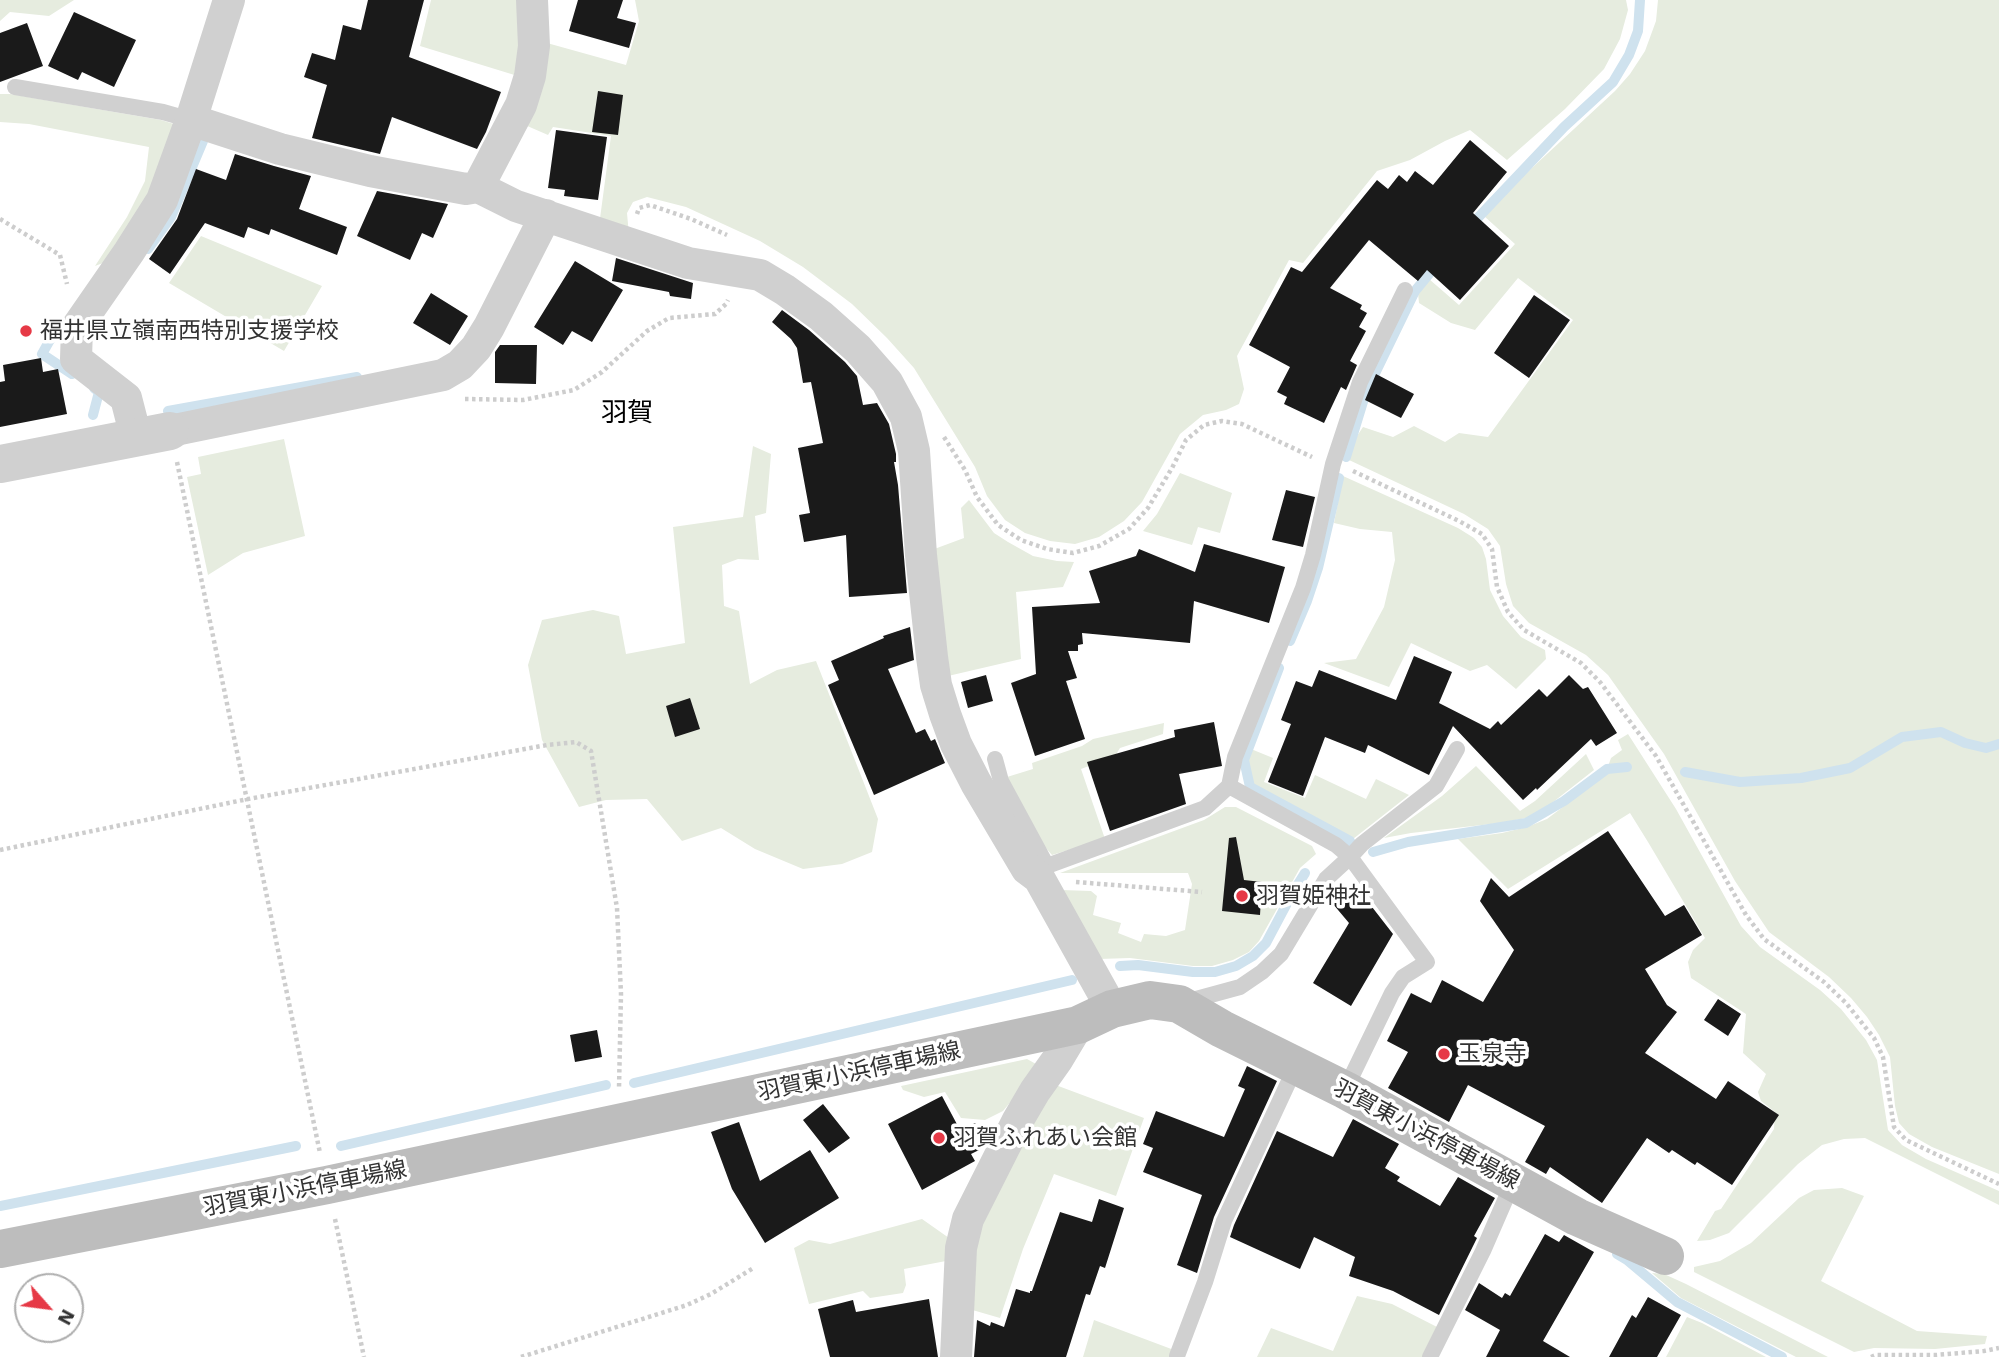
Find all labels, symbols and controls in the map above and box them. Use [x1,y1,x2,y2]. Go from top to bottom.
place label: 福井県立嶺南西特別支援学校 [40,317,339,345]
marker: 福井県立嶺南西特別支援学校 [18,323,34,339]
district label: 羽賀 [601,397,653,429]
place label: 羽賀姫神社 [1256,882,1371,910]
marker: 羽賀姫神社 [1234,888,1250,904]
street label: 羽賀東小浜停車場線 [755,1037,963,1107]
place label: 玉泉寺 [1458,1040,1527,1068]
marker: 玉泉寺 [1436,1046,1452,1062]
street label: 羽賀東小浜停車場線 [1328,1074,1524,1196]
place label: 羽賀ふれあい会館 [953,1124,1137,1152]
marker: 羽賀ふれあい会館 [931,1130,947,1146]
street label: 羽賀東小浜停車場線 [201,1156,409,1222]
north arrow [14,1273,84,1343]
text: N [53,1306,80,1329]

